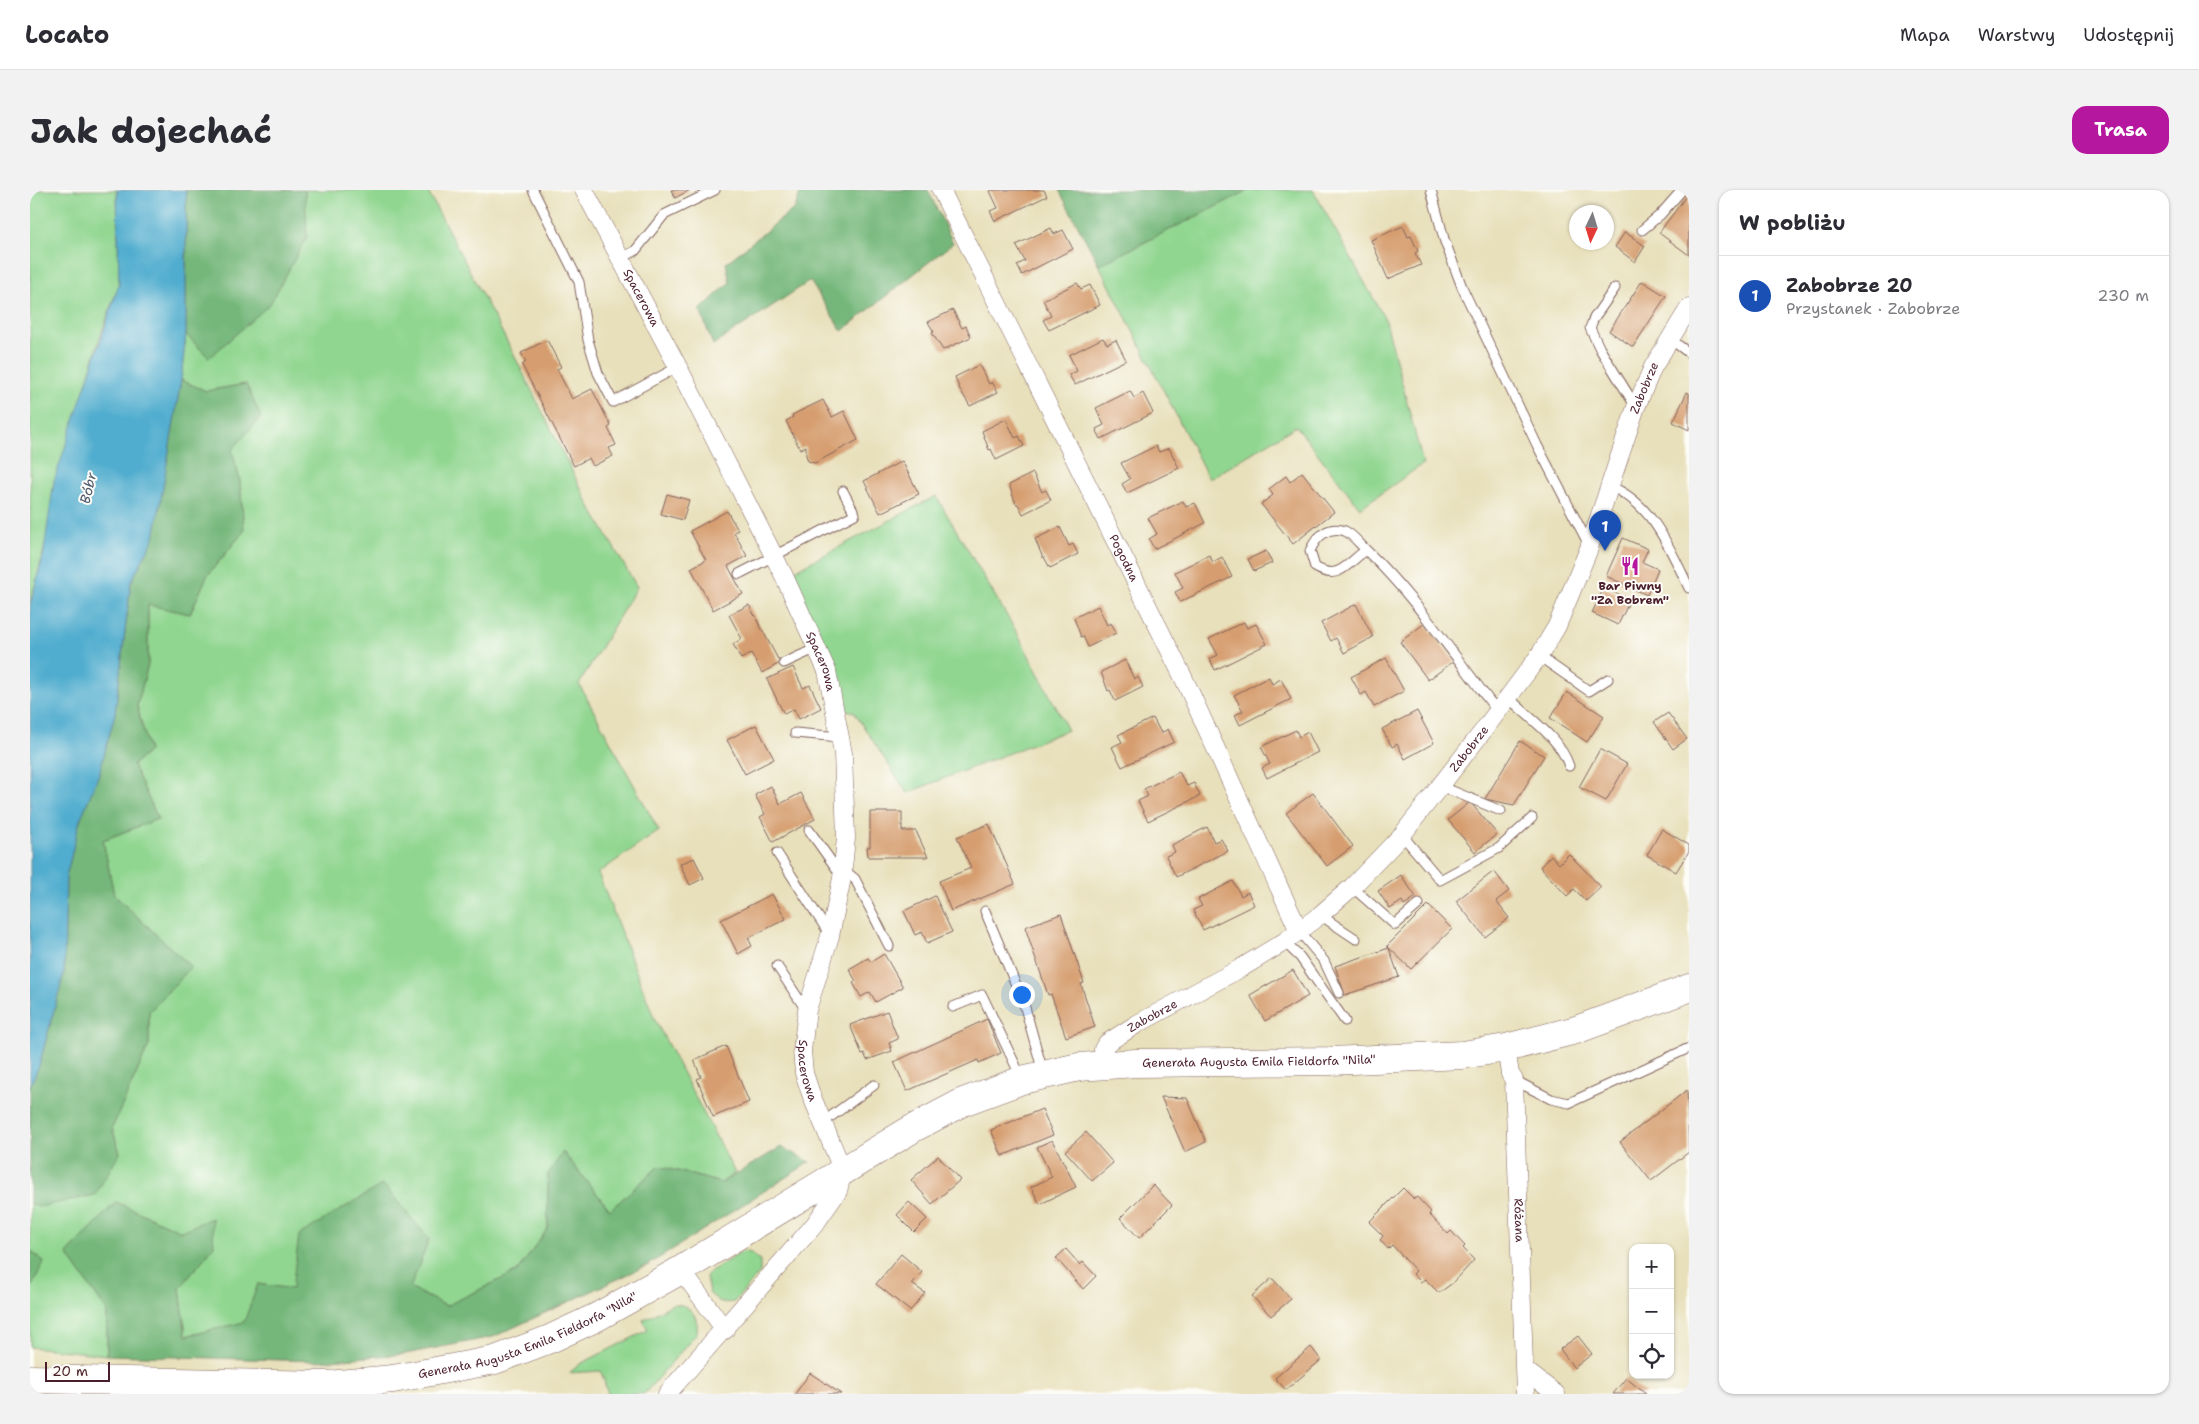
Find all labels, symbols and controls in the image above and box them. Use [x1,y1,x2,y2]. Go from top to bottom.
text: Locato [25,19,109,51]
text: Mapa [1900,23,1950,47]
text: Warstwy [1978,23,2055,47]
text: Udostępnij [2083,23,2174,47]
button: Trasa [2072,106,2169,154]
text: Jak dojechać [30,107,272,154]
north arrow [1569,205,1614,250]
text: W pobliżu [1739,209,1846,237]
street label: Spacerowa [619,266,663,330]
text: Zabobrze 20 [1786,273,1913,298]
text: 1 [1751,285,1759,306]
text: 230 m [2097,285,2149,306]
text: Przystanek · Zabobrze [1786,298,1960,319]
street label: Zabobrze [1626,359,1662,416]
water label: Bóbr [76,470,100,505]
pin: 1 [1589,510,1621,551]
street label: Pogodna [1105,532,1143,585]
restaurant icon: Bar Piwny "Za Bobrem" [1619,555,1641,577]
place label: Bar Piwny "Za Bobrem" [1591,578,1669,608]
street label: Spacerowa [802,629,839,693]
street label: Zabobrze [1446,722,1492,775]
your location [1009,982,1035,1008]
street label: Zabobrze [1124,996,1180,1036]
street label: Spacerowa [794,1039,821,1104]
street label: Generała Augusta Emila Fieldorfa "Nila" [1142,1051,1376,1071]
street label: Różana [1510,1198,1528,1243]
map controls [1629,1244,1674,1379]
button: + [1629,1244,1674,1289]
street label: Generała Augusta Emila Fieldorfa "Nila" [417,1288,640,1382]
button: − [1629,1289,1674,1334]
button: locate [1629,1334,1674,1379]
scale bar [45,1359,110,1382]
text: 20 m [52,1362,88,1380]

